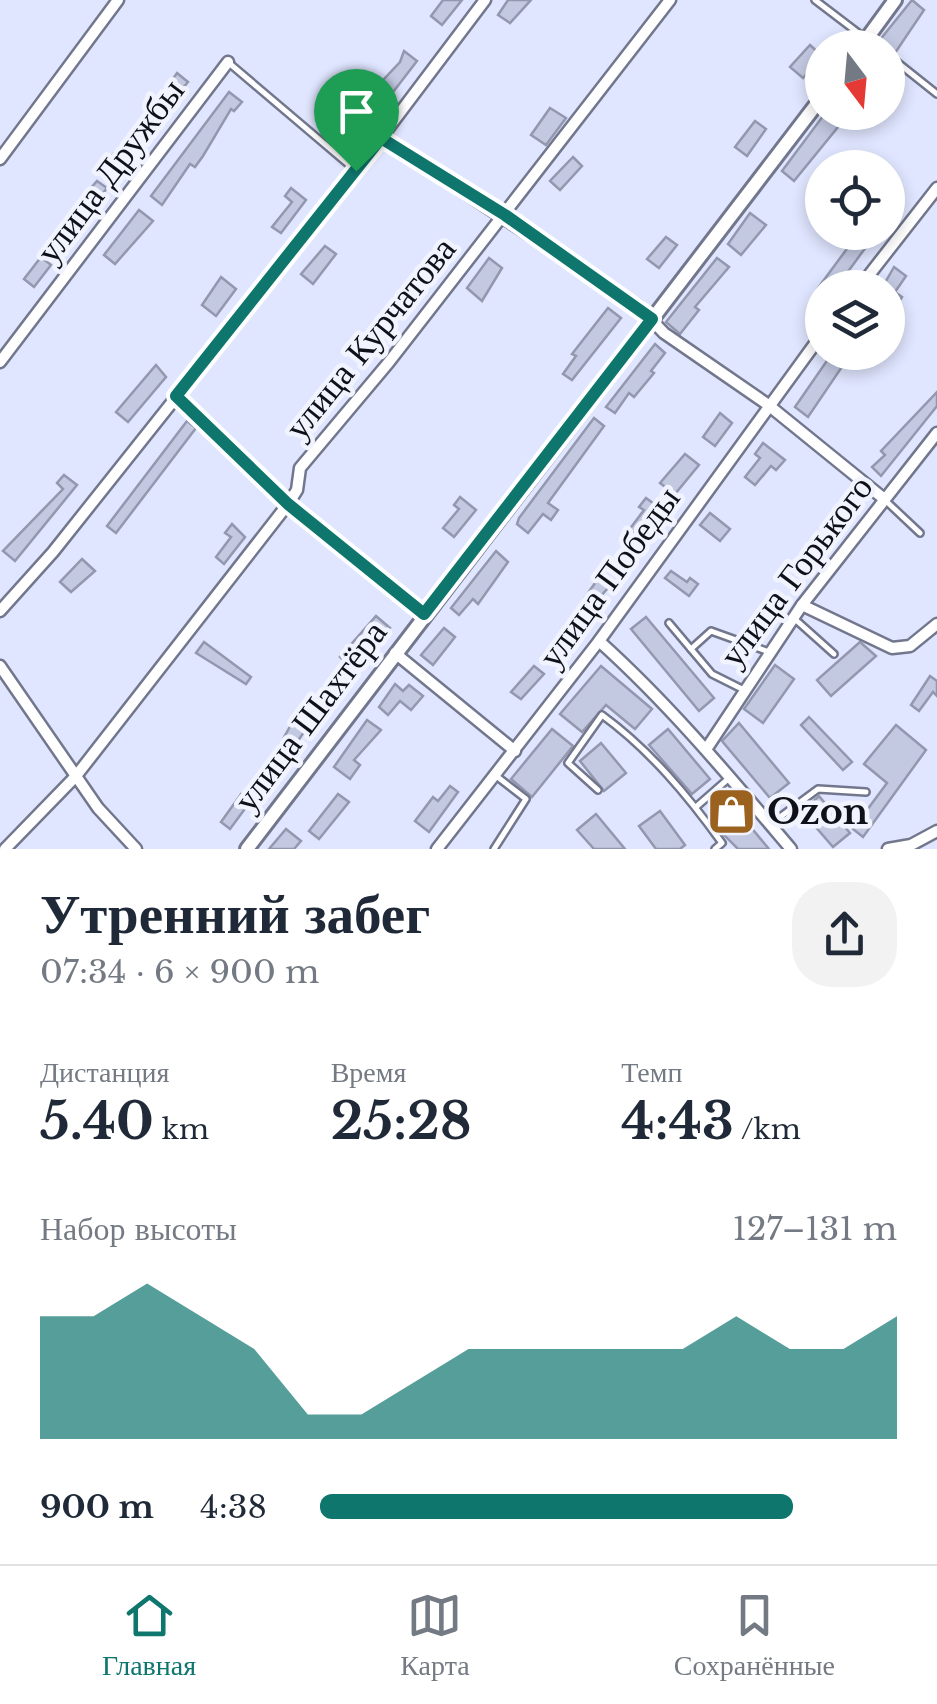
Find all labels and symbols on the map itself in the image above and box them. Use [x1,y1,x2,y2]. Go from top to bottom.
north arrow [805,30,905,130]
pin [314,69,399,172]
street label: улица Дружбы [26,70,193,271]
street label: улица Курчатова [275,228,464,447]
street label: улица Горького [710,467,881,675]
street label: улица Победы [529,478,689,676]
street label: улица Шахтёра [224,611,396,820]
shop icon: Ozon [706,786,758,838]
place label: Ozon [767,790,868,833]

